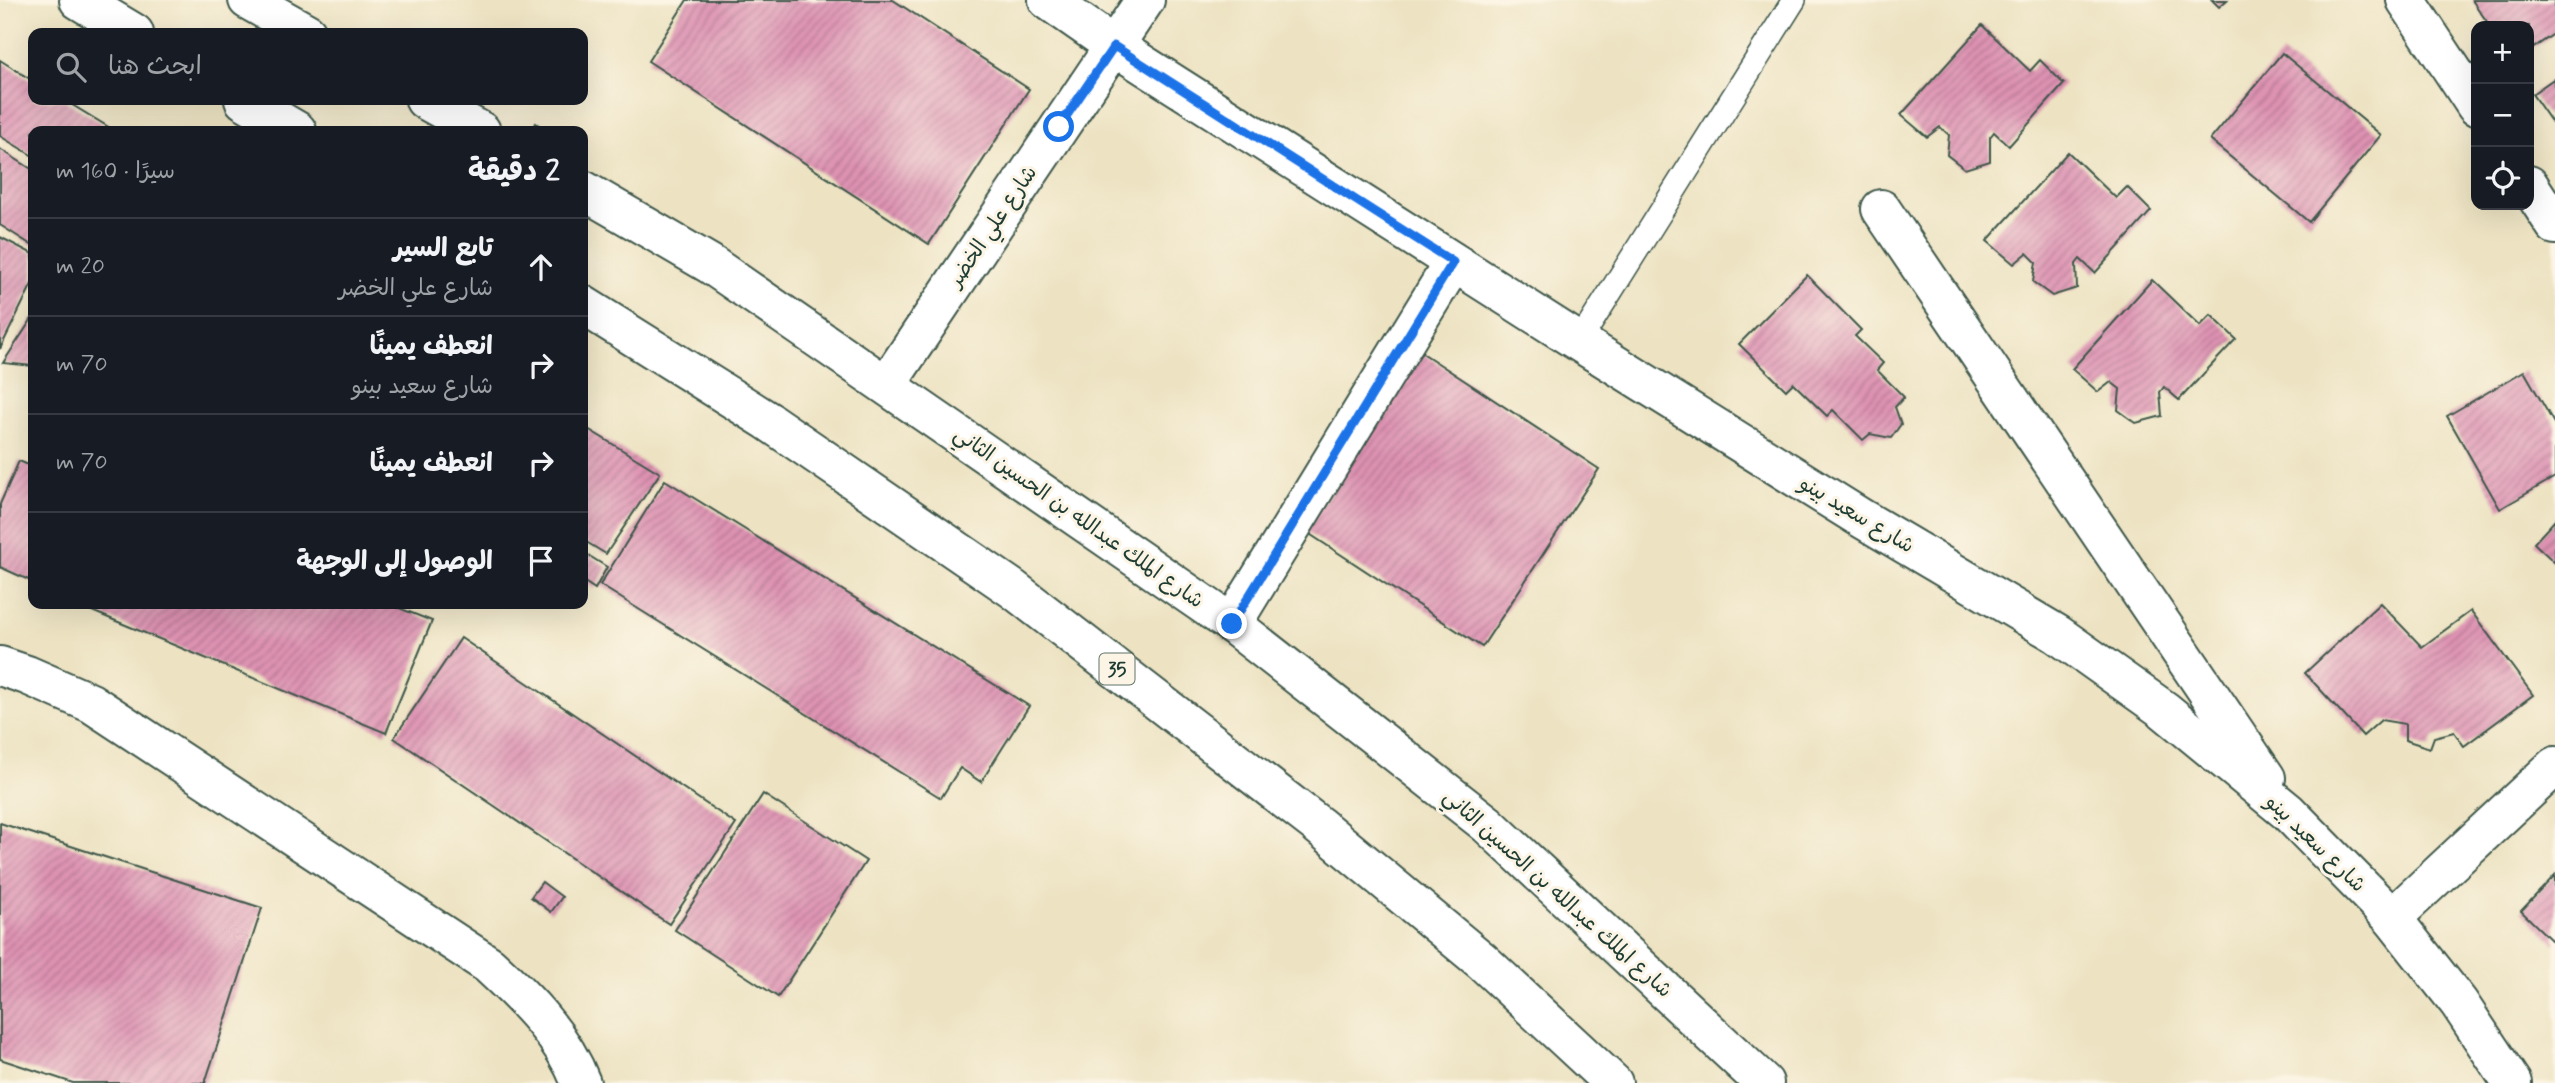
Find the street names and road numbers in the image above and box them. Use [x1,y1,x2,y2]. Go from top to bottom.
street label: شارع علي الخضر [941,160,1047,297]
street label: شارع الملك عبدالله بن الحسين الثاني [946,421,1209,618]
street label: شارع سعيد بينو [1793,469,1919,560]
road number: 35 [1100,654,1134,684]
street label: شارع الملك عبدالله بن الحسين الثاني [1434,783,1678,1007]
street label: شارع سعيد بينو [2258,788,2372,899]

